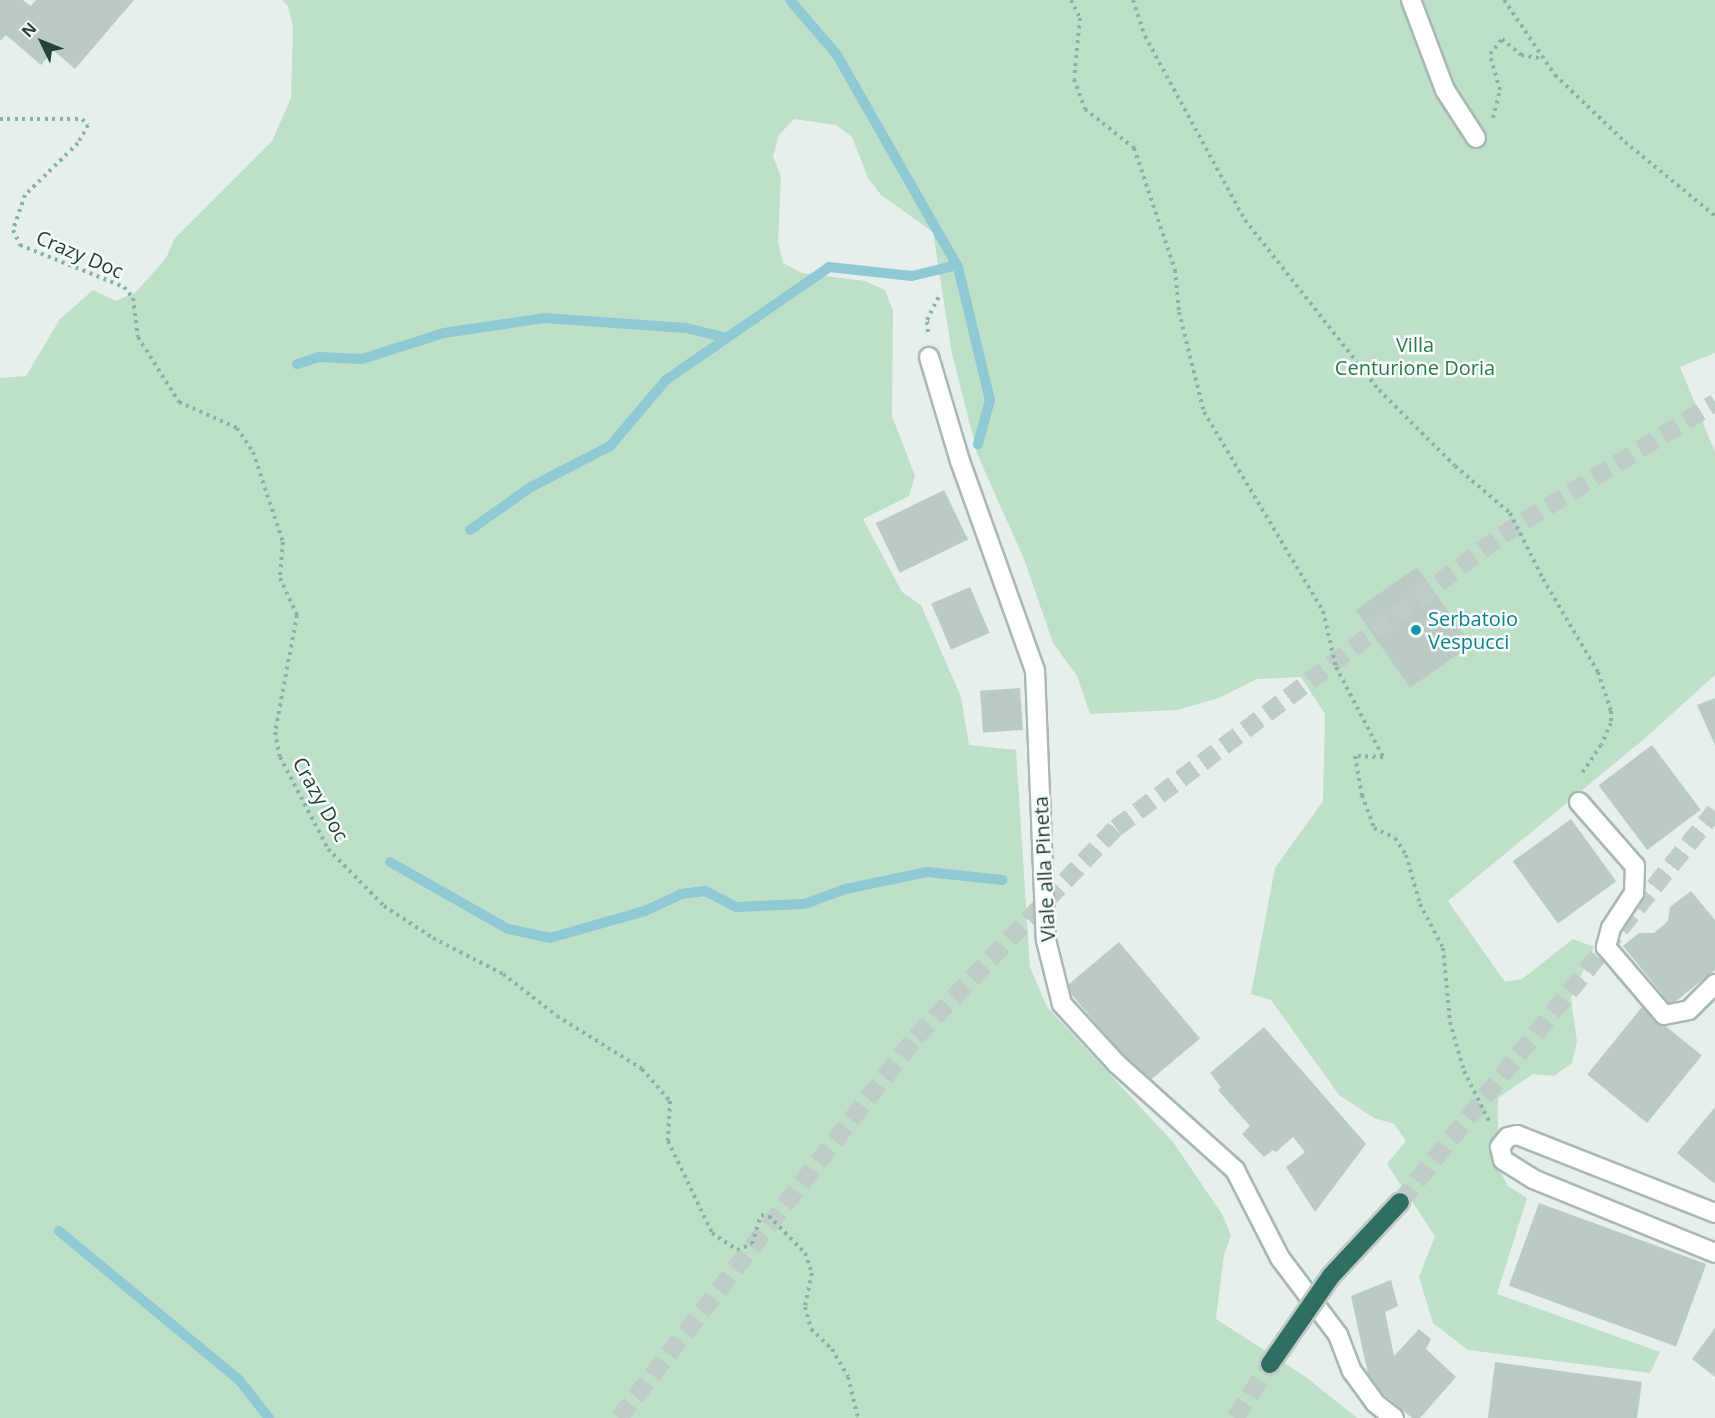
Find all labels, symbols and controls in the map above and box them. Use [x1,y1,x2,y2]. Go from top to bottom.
north arrow [12,12,72,72]
text: N [16,17,41,42]
street label: Crazy Doc [33,225,127,283]
park label: Villa Centurione Doria [1335,333,1495,380]
place label: Serbatoio Vespucci [1428,606,1518,653]
marker: Serbatoio Vespucci [1409,623,1423,637]
street label: Crazy Doc [288,753,354,845]
street label: Viale alla Pineta [1028,796,1060,942]

